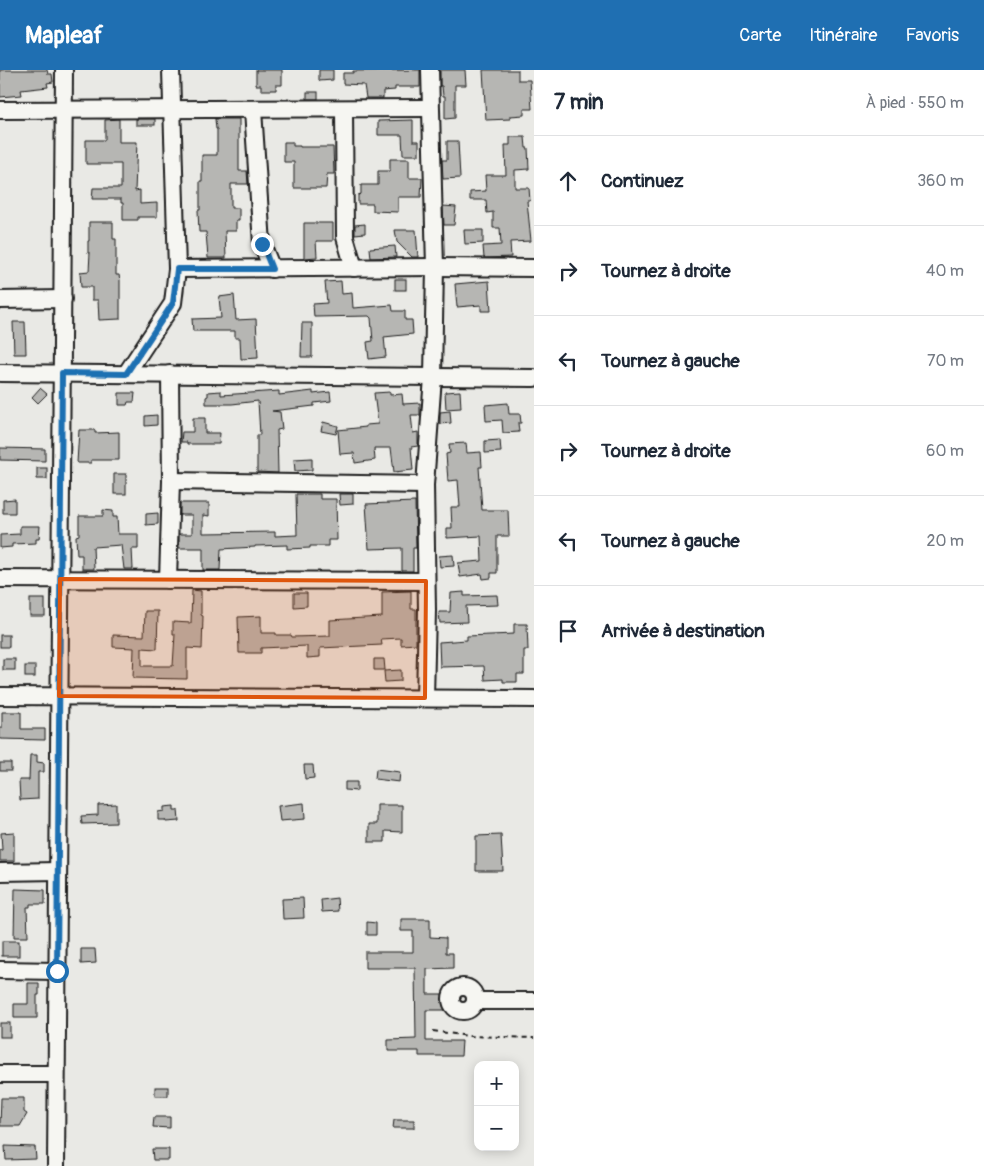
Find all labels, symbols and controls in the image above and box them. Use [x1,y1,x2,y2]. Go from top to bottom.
text: Mapleaf [25,21,103,50]
text: Carte [739,24,781,47]
text: Itinéraire [809,24,877,47]
text: Favoris [905,24,959,47]
text: 7 min [554,89,604,116]
text: À pied · 550 m [866,93,964,113]
icon: ahead [554,167,582,195]
text: Continuez [601,169,684,193]
text: 360 m [917,171,964,191]
route end [251,233,274,256]
icon: right [554,257,582,285]
text: Tournez à droite [601,259,731,283]
text: 40 m [926,261,964,281]
icon: left [554,347,582,375]
text: Tournez à gauche [601,349,740,373]
text: 70 m [927,351,964,371]
icon: right [554,437,582,465]
text: Tournez à droite [601,439,731,463]
text: 60 m [926,441,964,461]
icon: left [554,527,582,555]
text: Tournez à gauche [601,529,740,553]
text: 20 m [926,531,964,551]
icon: arrive [554,617,582,645]
text: Arrivée à destination [601,619,765,643]
route start [46,960,69,983]
map controls [474,1061,519,1151]
button: + [474,1061,519,1106]
button: − [474,1106,519,1151]

